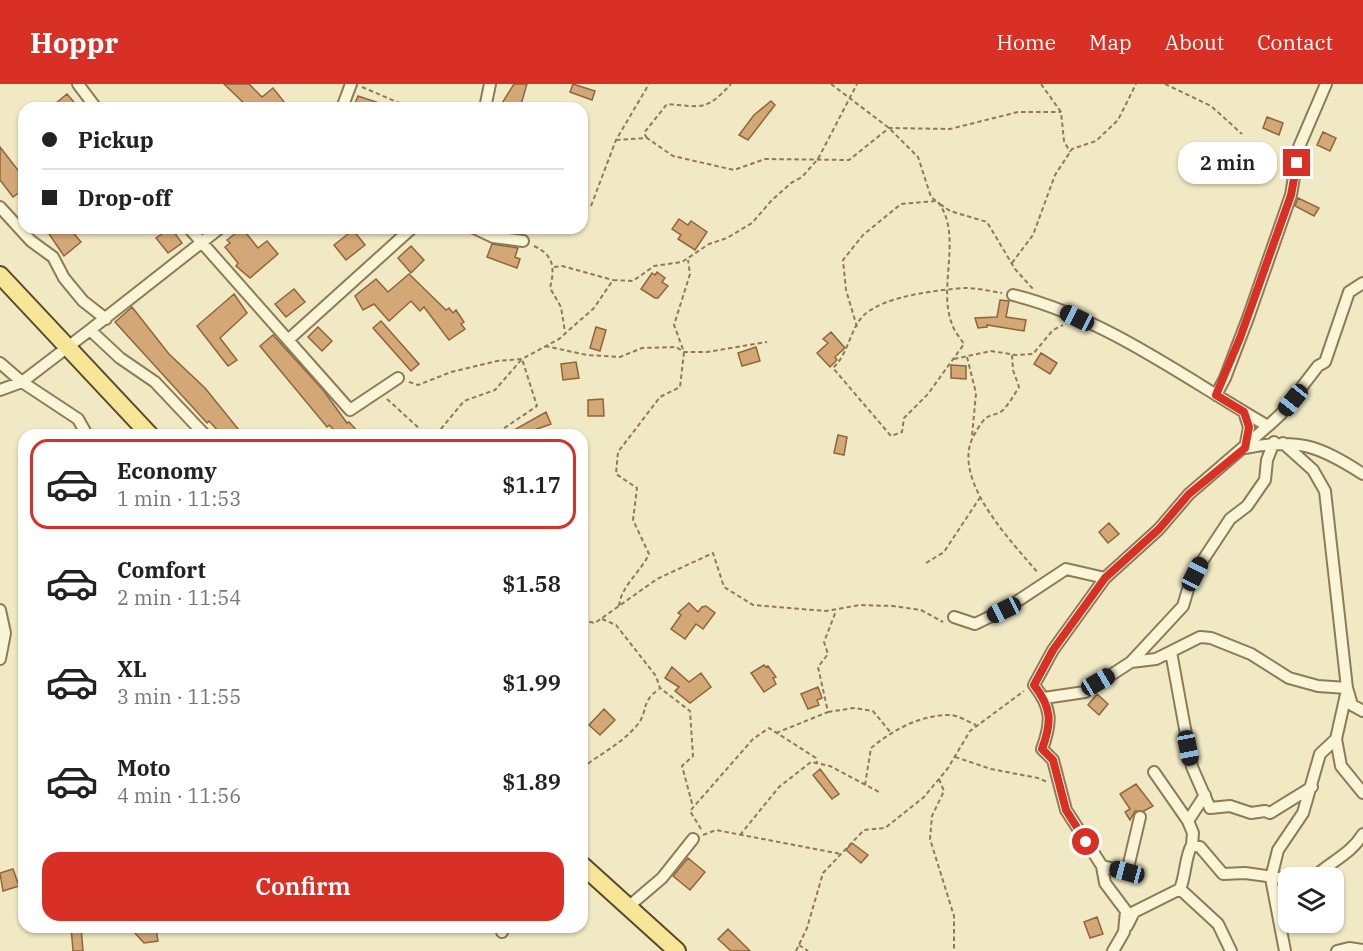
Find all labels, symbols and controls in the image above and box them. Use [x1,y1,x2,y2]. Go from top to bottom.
text: Hoppr [30,24,118,61]
text: Home [996,28,1056,56]
text: Map [1089,28,1132,56]
text: About [1165,28,1224,56]
text: Contact [1257,28,1333,56]
text: Pickup [78,125,154,154]
callout: 2 min [1177,142,1276,184]
text: 2 min [1200,149,1255,176]
route end [1283,149,1310,176]
text: Drop-off [78,183,172,212]
car [1057,302,1097,334]
car [1275,380,1311,420]
text: Economy [117,456,217,485]
icon: car [45,457,99,511]
text: $1.17 [502,470,561,499]
text: 1 min · 11:53 [117,485,241,512]
car [1179,554,1211,594]
text: Comfort [117,555,206,584]
icon: car [45,556,99,610]
text: $1.58 [502,569,561,598]
text: 2 min · 11:54 [117,584,241,611]
car [984,594,1024,626]
text: XL [117,654,147,683]
icon: car [45,655,99,709]
car [1078,665,1118,699]
text: $1.99 [502,668,561,697]
text: 3 min · 11:55 [117,683,241,710]
car [1176,729,1200,767]
text: Moto [117,753,171,782]
icon: car [45,754,99,808]
text: $1.89 [502,767,561,796]
text: 4 min · 11:56 [117,782,241,809]
route start [1072,828,1099,855]
button: Confirm [42,852,564,921]
car [1107,859,1147,885]
map controls [1278,867,1344,933]
button: layers [1278,867,1344,933]

